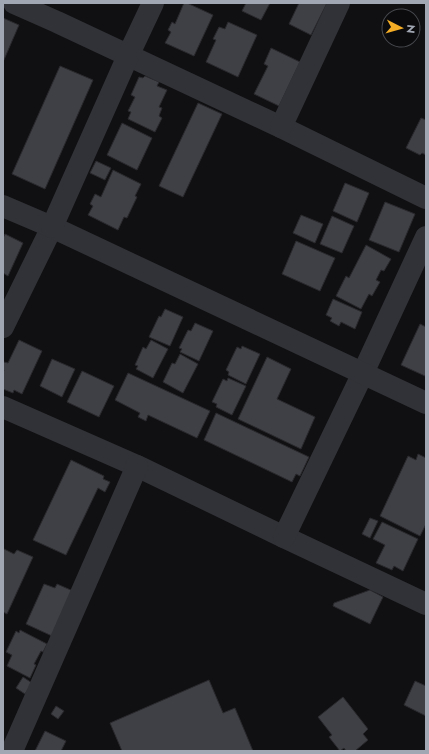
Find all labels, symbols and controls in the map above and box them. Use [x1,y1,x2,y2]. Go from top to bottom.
north arrow [381,8,421,48]
text: N [403,24,419,34]

